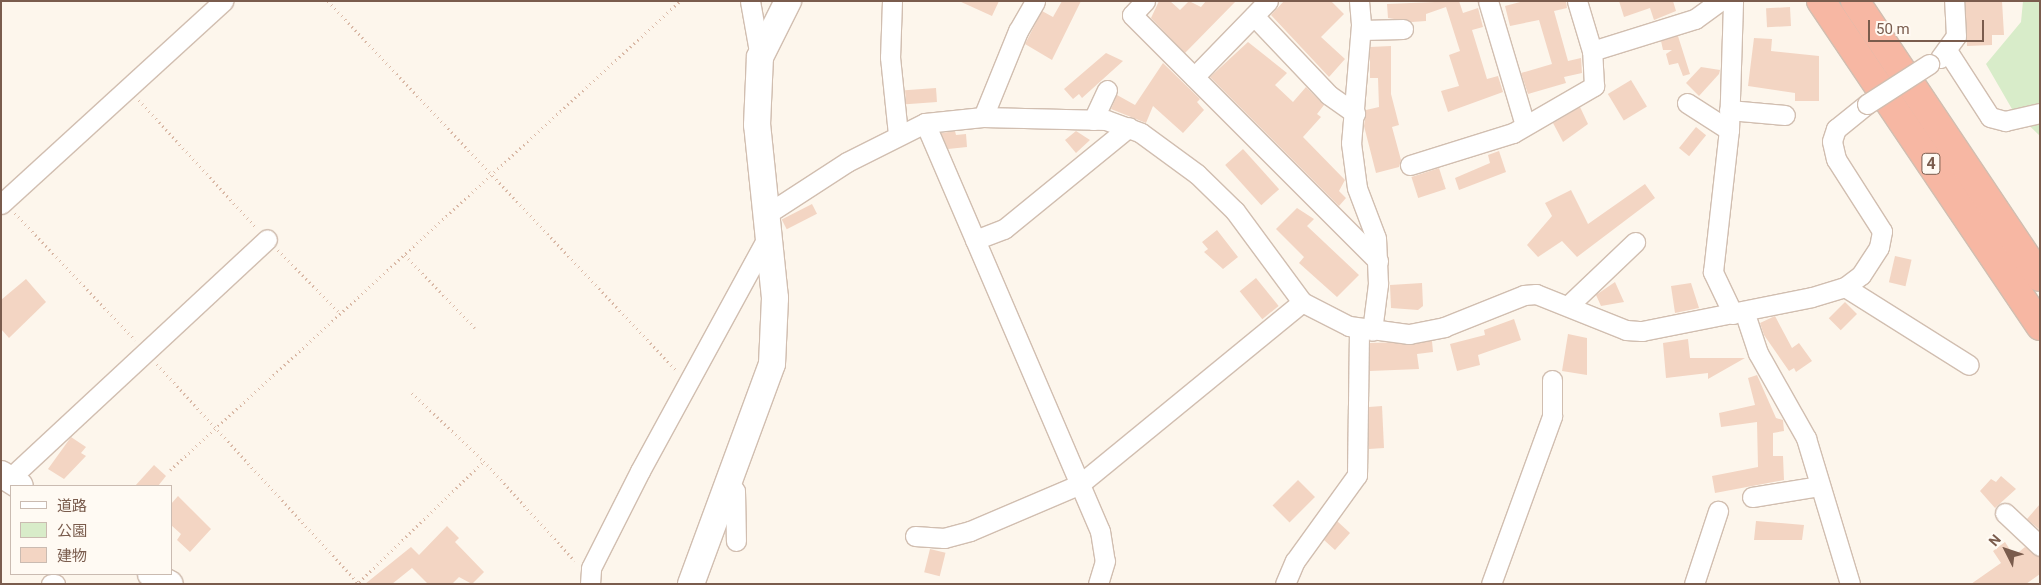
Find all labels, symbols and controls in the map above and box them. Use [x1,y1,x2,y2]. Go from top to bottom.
scale bar [1871,10,1987,42]
text: 50 m [1876,20,1910,38]
road number: 4 [1921,150,1941,178]
legend [10,485,172,575]
text: 道路 [57,497,87,515]
text: 公園 [57,522,87,540]
north arrow [1981,525,2031,575]
text: N [1985,531,2004,549]
text: 建物 [57,547,87,565]

